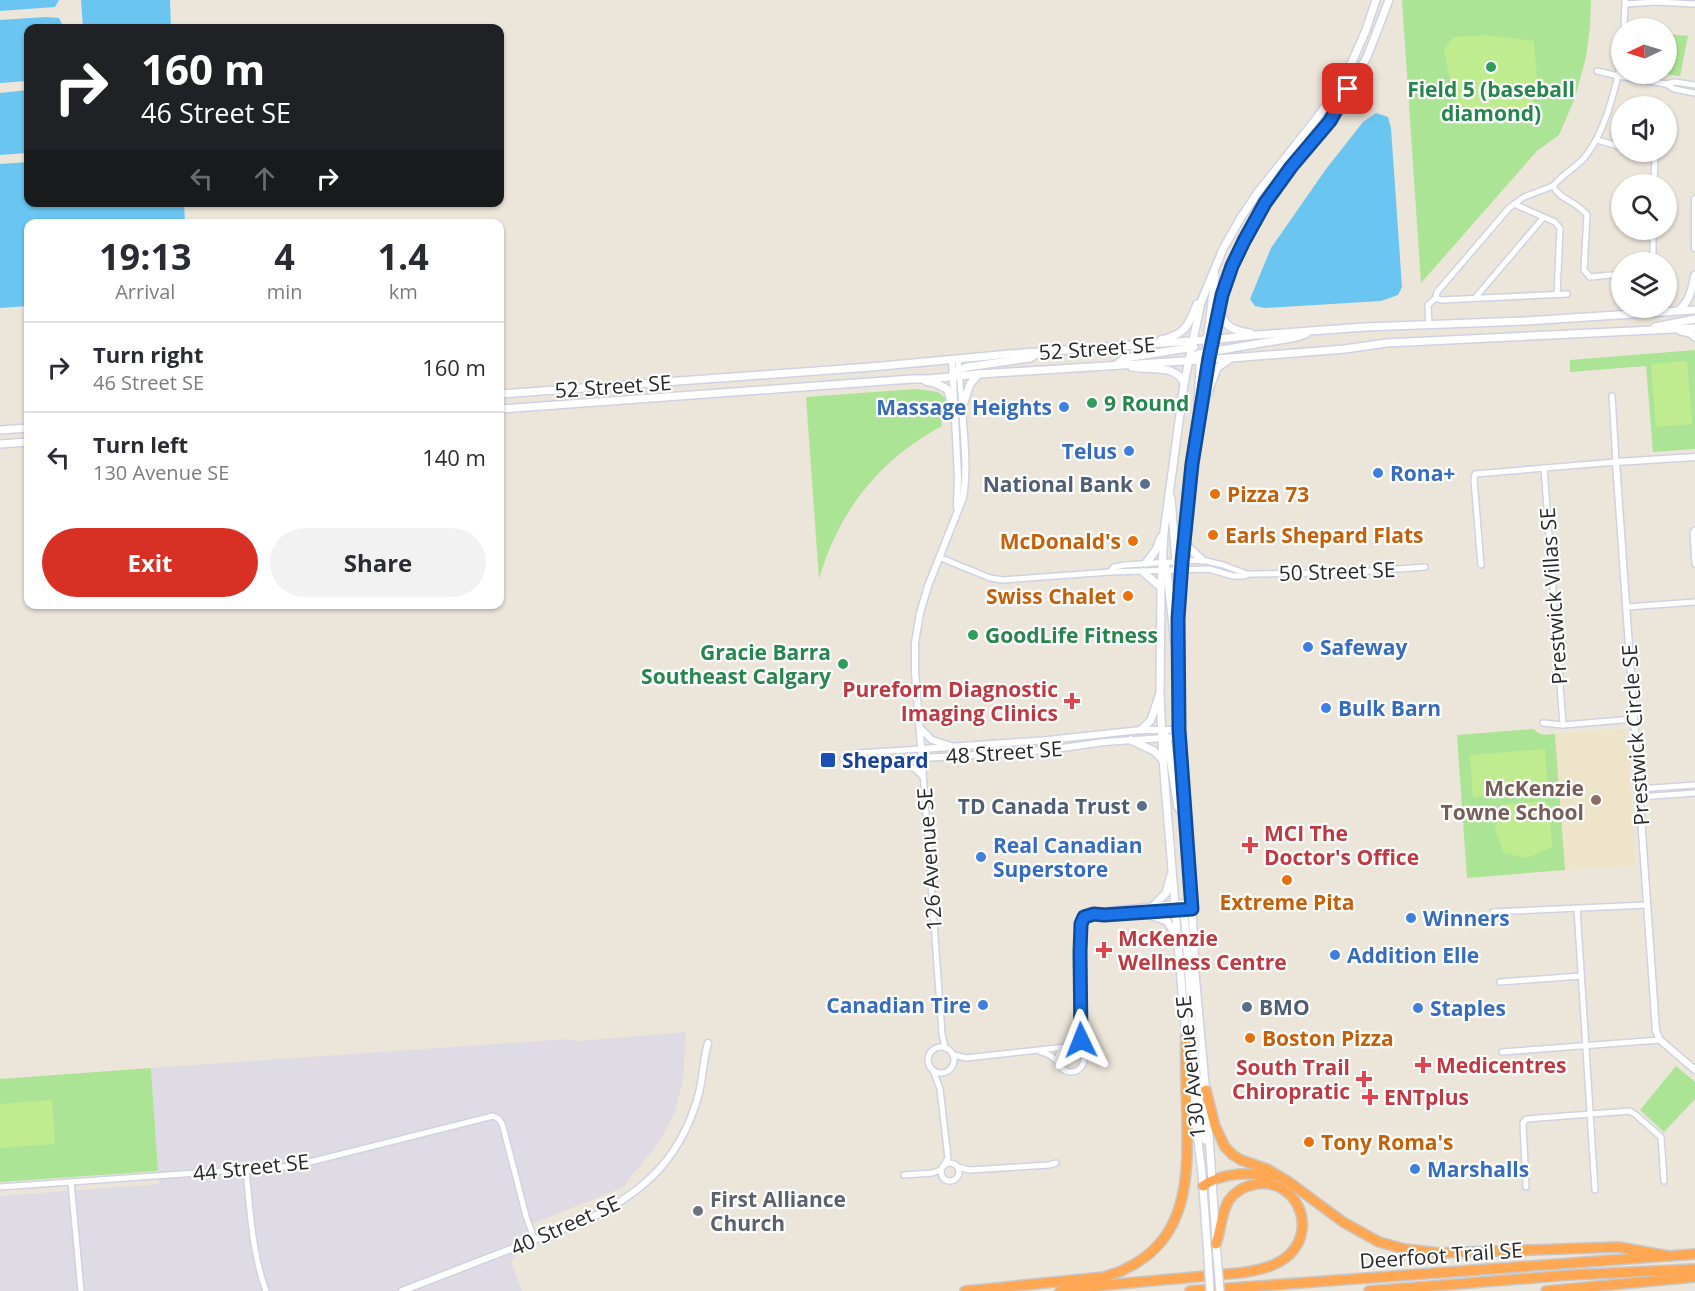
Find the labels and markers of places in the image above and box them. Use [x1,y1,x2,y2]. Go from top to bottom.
marker: Field 5 (baseball diamond) [1484,60,1498,74]
pin [1322,63,1373,114]
place label: Field 5 (baseball diamond) [1407,75,1575,127]
place label: 9 Round [1104,389,1189,417]
place label: Massage Heights [876,393,1052,421]
marker: 9 Round [1085,396,1099,410]
marker: Massage Heights [1057,400,1071,414]
place label: Telus [1062,437,1117,465]
marker: Telus [1122,444,1136,458]
place label: Rona+ [1390,459,1455,487]
marker: Rona+ [1371,466,1385,480]
place label: National Bank [983,470,1134,498]
marker: National Bank [1138,477,1152,491]
place label: Pizza 73 [1227,480,1309,508]
marker: Pizza 73 [1208,487,1222,501]
place label: Earls Shepard Flats [1225,521,1424,549]
place label: McDonald's [1000,527,1121,555]
marker: Earls Shepard Flats [1206,528,1220,542]
marker: McDonald's [1126,534,1140,548]
place label: Swiss Chalet [986,582,1116,610]
marker: Swiss Chalet [1121,589,1135,603]
place label: GoodLife Fitness [985,621,1158,649]
marker: GoodLife Fitness [966,628,980,642]
place label: Safeway [1320,633,1407,661]
place label: Gracie Barra Southeast Calgary [641,638,831,690]
marker: Safeway [1301,640,1315,654]
marker: Gracie Barra Southeast Calgary [836,657,850,671]
place label: Pureform Diagnostic Imaging Clinics [842,675,1058,727]
marker: Pureform Diagnostic Imaging Clinics [1063,692,1081,710]
place label: Bulk Barn [1338,694,1441,722]
marker: Bulk Barn [1319,701,1333,715]
place label: Shepard [842,746,929,774]
marker: Shepard [819,751,837,769]
place label: McKenzie Towne School [1441,774,1584,826]
place label: TD Canada Trust [958,792,1130,820]
marker: McKenzie Towne School [1589,793,1603,807]
marker: TD Canada Trust [1135,799,1149,813]
place label: MCI The Doctor's Office [1264,819,1419,871]
place label: Real Canadian Superstore [993,831,1143,883]
marker: MCI The Doctor's Office [1241,836,1259,854]
marker: Real Canadian Superstore [974,850,988,864]
marker: Extreme Pita [1280,873,1294,887]
place label: Extreme Pita [1220,888,1354,916]
place label: Winners [1423,904,1510,932]
marker: Winners [1404,911,1418,925]
place label: McKenzie Wellness Centre [1118,924,1287,976]
marker: McKenzie Wellness Centre [1095,941,1113,959]
place label: Addition Elle [1347,941,1479,969]
marker: Addition Elle [1328,948,1342,962]
place label: Canadian Tire [826,991,971,1019]
place label: BMO [1259,993,1310,1021]
place label: Staples [1430,994,1506,1022]
marker: Canadian Tire [976,998,990,1012]
marker: BMO [1240,1000,1254,1014]
marker: Staples [1411,1001,1425,1015]
place label: Boston Pizza [1262,1024,1394,1052]
marker: Boston Pizza [1243,1031,1257,1045]
place label: Medicentres [1436,1051,1566,1079]
place label: South Trail Chiropratic [1232,1053,1350,1105]
marker: Medicentres [1414,1056,1432,1074]
marker: South Trail Chiropratic [1355,1070,1373,1088]
place label: ENTplus [1384,1083,1469,1111]
marker: ENTplus [1361,1088,1379,1106]
place label: Tony Roma's [1321,1128,1454,1156]
marker: Tony Roma's [1302,1135,1316,1149]
place label: Marshalls [1427,1155,1529,1183]
marker: Marshalls [1408,1162,1422,1176]
place label: First Alliance Church [710,1185,846,1237]
marker: First Alliance Church [691,1204,705,1218]

